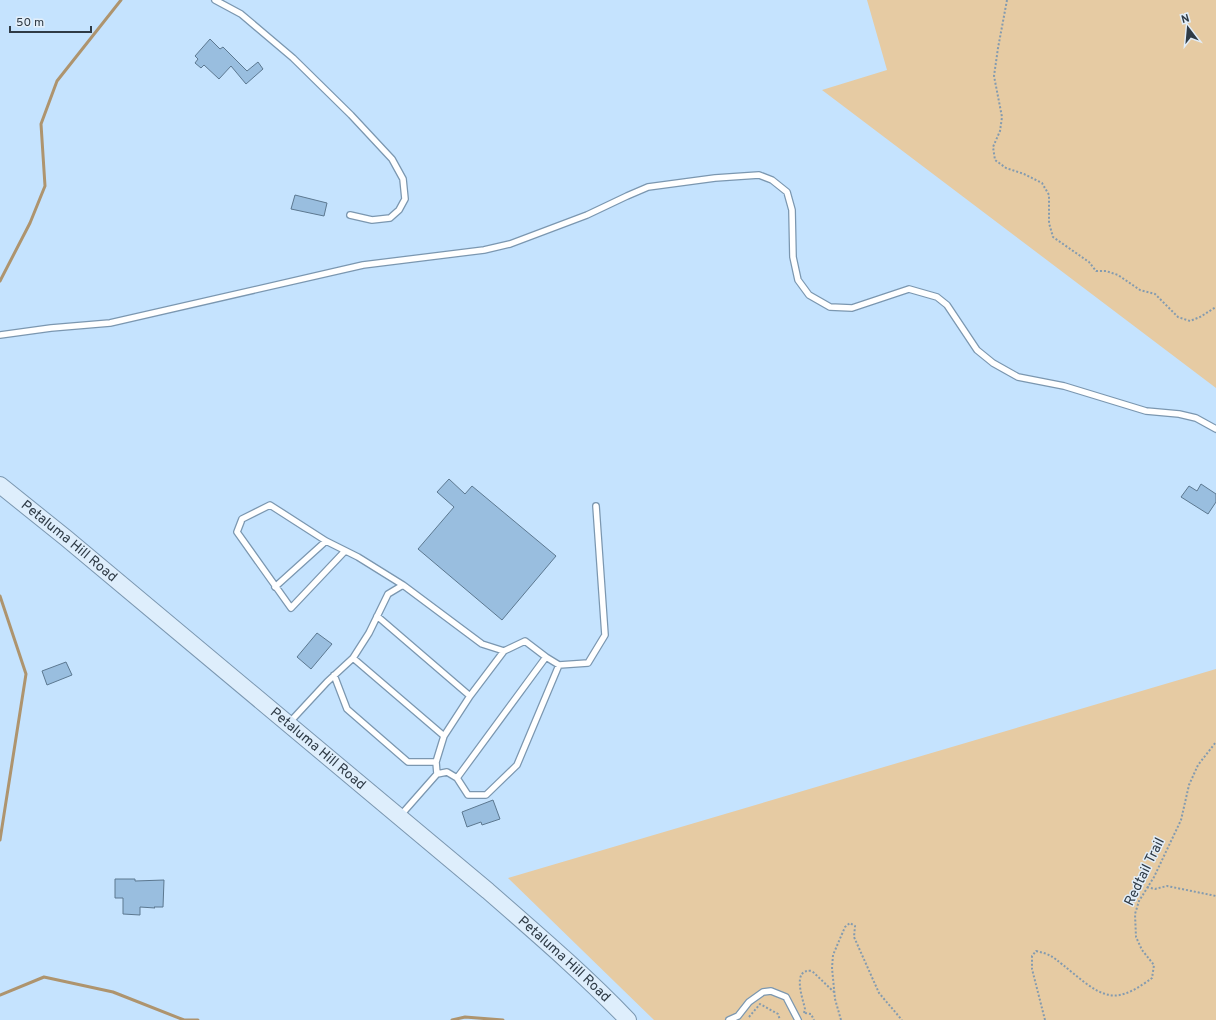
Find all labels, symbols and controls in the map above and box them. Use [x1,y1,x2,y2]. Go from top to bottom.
scale bar [10,8,91,34]
north arrow [1168,8,1208,48]
text: N [1180,12,1191,27]
text: 50 m [16,15,44,31]
street label: Petaluma Hill Road [17,497,121,586]
street label: Petaluma Hill Road [267,704,369,794]
street label: Redtail Trail [1121,835,1169,909]
street label: Petaluma Hill Road [514,913,614,1006]

